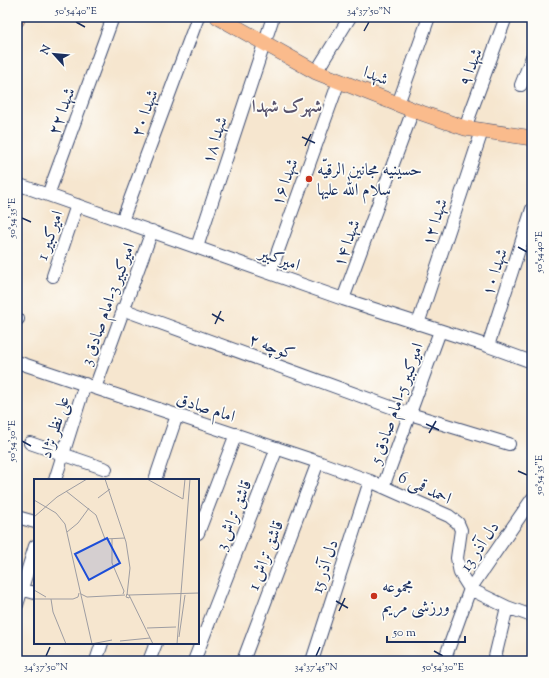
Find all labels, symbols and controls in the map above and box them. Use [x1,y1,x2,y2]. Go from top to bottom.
text: 50°54'40"E [54,4,97,19]
text: 34°37'50"N [347,4,391,19]
north arrow [34,34,74,74]
text: N [36,42,55,58]
street label: شهدا ۹ [454,45,490,90]
street label: شهدا [359,61,392,93]
street label: شهدا ۲۲ [43,84,83,139]
street label: شهدا ۲۰ [126,86,166,141]
district label: شهرک شهدا [252,95,322,121]
street label: شهدا ۱۸ [197,114,235,168]
street label: شهدا ۱۶ [266,155,306,210]
place label: حسینیه مجانین الرقیّه سلام الله علیها [317,158,422,204]
marker: حسینیه مجانین الرقیّه سلام الله علیها [304,174,314,184]
street label: شهدا ۱۲ [417,196,455,250]
text: 50°54'35"E [5,198,20,239]
street label: امیرکبیر 1 [31,207,71,264]
street label: شهدا ۱۴ [328,216,368,271]
text: 50°54'40"E [532,231,547,274]
street label: امیرکبیر 3-امام صادق 3 [76,240,143,370]
street label: امیرکبیر [254,241,303,278]
street label: شهدا ۱۰ [477,246,515,300]
street label: کوچه ۲ [245,328,298,367]
street label: امیرکبیر 5-امام صادق 5 [365,340,432,469]
street label: امام صادق [173,388,238,431]
street label: علی نظر نژاد [35,393,77,462]
text: 50°54'30"E [5,420,20,463]
text: 50°54'35"E [532,455,547,496]
street label: احمد قمی 6 [394,466,455,512]
street label: قاشق تراش 3 [210,477,259,555]
inset map [34,479,199,644]
street label: قاشق تراش 1 [243,517,291,594]
street label: دل آذر 13 [455,517,506,577]
street label: دل آذر 15 [306,537,346,596]
place label: مجموعه ورزشی مریم [382,576,450,621]
marker: مجموعه ورزشی مریم [369,591,379,601]
scale bar [387,618,465,644]
text: 50 m [392,624,416,642]
text: 34°37'50"N [24,660,68,675]
text: 34°37'45"N [294,660,338,675]
text: 50°54'30"E [421,660,464,675]

